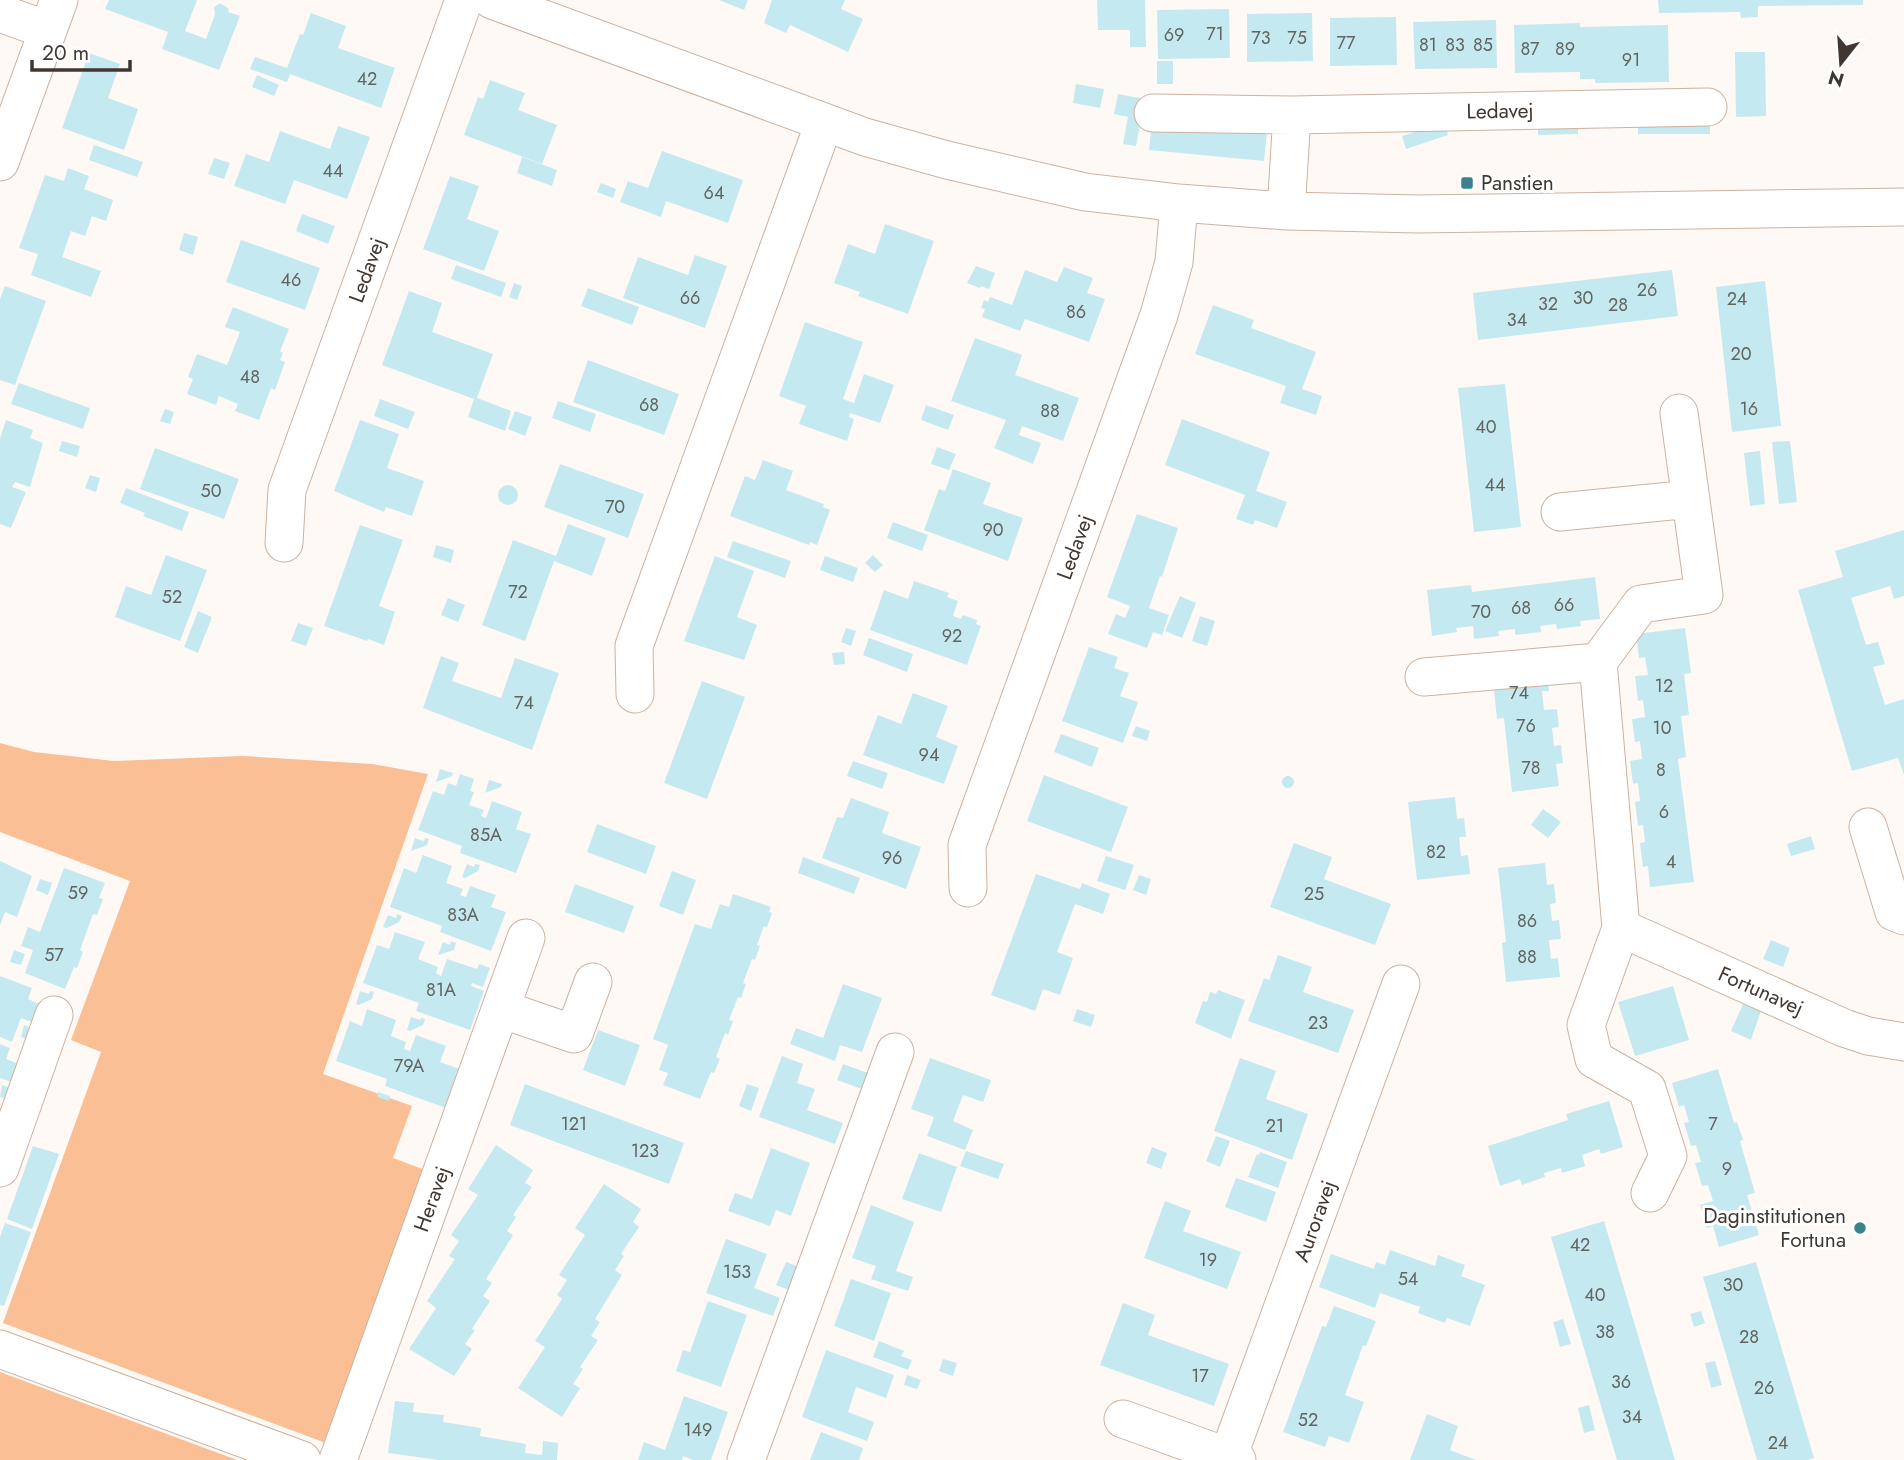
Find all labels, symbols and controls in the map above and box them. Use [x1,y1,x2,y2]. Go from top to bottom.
house number: 71 [1206,21,1224,47]
house number: 69 [1164,22,1184,48]
house number: 73 [1251,25,1271,51]
house number: 75 [1287,25,1307,51]
scale bar [32,28,130,72]
north arrow [1806,28,1876,98]
house number: 77 [1337,30,1356,56]
house number: 81 [1419,32,1437,58]
house number: 83 [1445,32,1465,58]
house number: 85 [1473,32,1493,58]
house number: 87 [1520,36,1540,62]
house number: 89 [1555,36,1575,62]
text: 20 m [42,38,89,68]
house number: 91 [1622,47,1640,73]
text: N [1825,64,1847,94]
house number: 42 [357,66,377,92]
street label: Ledavej [1466,95,1534,127]
house number: 44 [323,158,344,184]
place label: Panstien [1481,168,1554,198]
marker: Panstien [1459,175,1475,191]
house number: 64 [704,180,724,206]
street label: Ledavej [341,233,393,307]
house number: 46 [281,267,301,293]
house number: 26 [1637,277,1657,303]
house number: 66 [680,285,700,311]
house number: 30 [1573,285,1594,311]
house number: 24 [1727,286,1747,312]
house number: 32 [1538,291,1558,317]
house number: 28 [1608,292,1628,318]
house number: 86 [1066,299,1086,325]
house number: 34 [1507,307,1527,333]
house number: 20 [1730,341,1752,367]
house number: 48 [240,364,260,390]
house number: 68 [639,392,659,418]
house number: 16 [1740,396,1758,422]
house number: 88 [1040,398,1060,424]
house number: 40 [1475,414,1497,440]
house number: 44 [1485,472,1506,498]
house number: 50 [201,478,222,504]
house number: 70 [605,494,625,520]
street label: Ledavej [1049,510,1101,584]
house number: 90 [982,517,1004,543]
house number: 72 [508,579,528,605]
house number: 52 [162,584,182,610]
house number: 66 [1554,592,1574,618]
house number: 68 [1511,595,1531,621]
house number: 70 [1471,599,1491,625]
house number: 92 [942,623,962,649]
house number: 12 [1655,673,1673,699]
house number: 74 [1509,680,1529,706]
house number: 74 [514,690,534,716]
house number: 76 [1516,713,1536,739]
house number: 10 [1653,715,1672,741]
house number: 94 [919,742,939,768]
house number: 78 [1521,755,1541,781]
house number: 8 [1656,757,1666,783]
house number: 6 [1659,799,1669,825]
house number: 85A [470,822,502,848]
house number: 82 [1426,839,1446,865]
house number: 96 [882,845,902,871]
house number: 4 [1666,849,1676,875]
house number: 59 [68,880,88,906]
house number: 25 [1304,881,1324,907]
house number: 83A [447,902,479,928]
house number: 86 [1517,908,1537,934]
house number: 57 [44,942,64,968]
house number: 88 [1517,944,1537,970]
street label: Fortunavej [1714,959,1808,1023]
house number: 81A [426,977,456,1003]
house number: 23 [1308,1010,1328,1036]
house number: 79A [394,1053,424,1079]
house number: 121 [561,1111,587,1137]
house number: 7 [1708,1111,1718,1137]
house number: 21 [1266,1113,1284,1139]
house number: 123 [631,1138,659,1164]
house number: 9 [1722,1156,1732,1182]
street label: Heravej [406,1162,458,1236]
street label: Auroravej [1286,1176,1344,1266]
place label: Daginstitutionen Fortuna [1703,1201,1846,1255]
marker: Daginstitutionen Fortuna [1852,1220,1868,1236]
house number: 42 [1570,1232,1590,1258]
house number: 19 [1199,1247,1217,1273]
house number: 153 [723,1259,751,1285]
house number: 54 [1398,1266,1418,1292]
house number: 30 [1723,1272,1744,1298]
house number: 40 [1584,1282,1606,1308]
house number: 38 [1595,1319,1615,1345]
house number: 28 [1739,1324,1759,1350]
house number: 17 [1191,1363,1209,1389]
house number: 36 [1611,1369,1631,1395]
house number: 26 [1754,1375,1774,1401]
house number: 34 [1622,1404,1642,1430]
house number: 52 [1298,1407,1318,1433]
house number: 149 [684,1417,712,1443]
house number: 24 [1768,1430,1788,1456]

